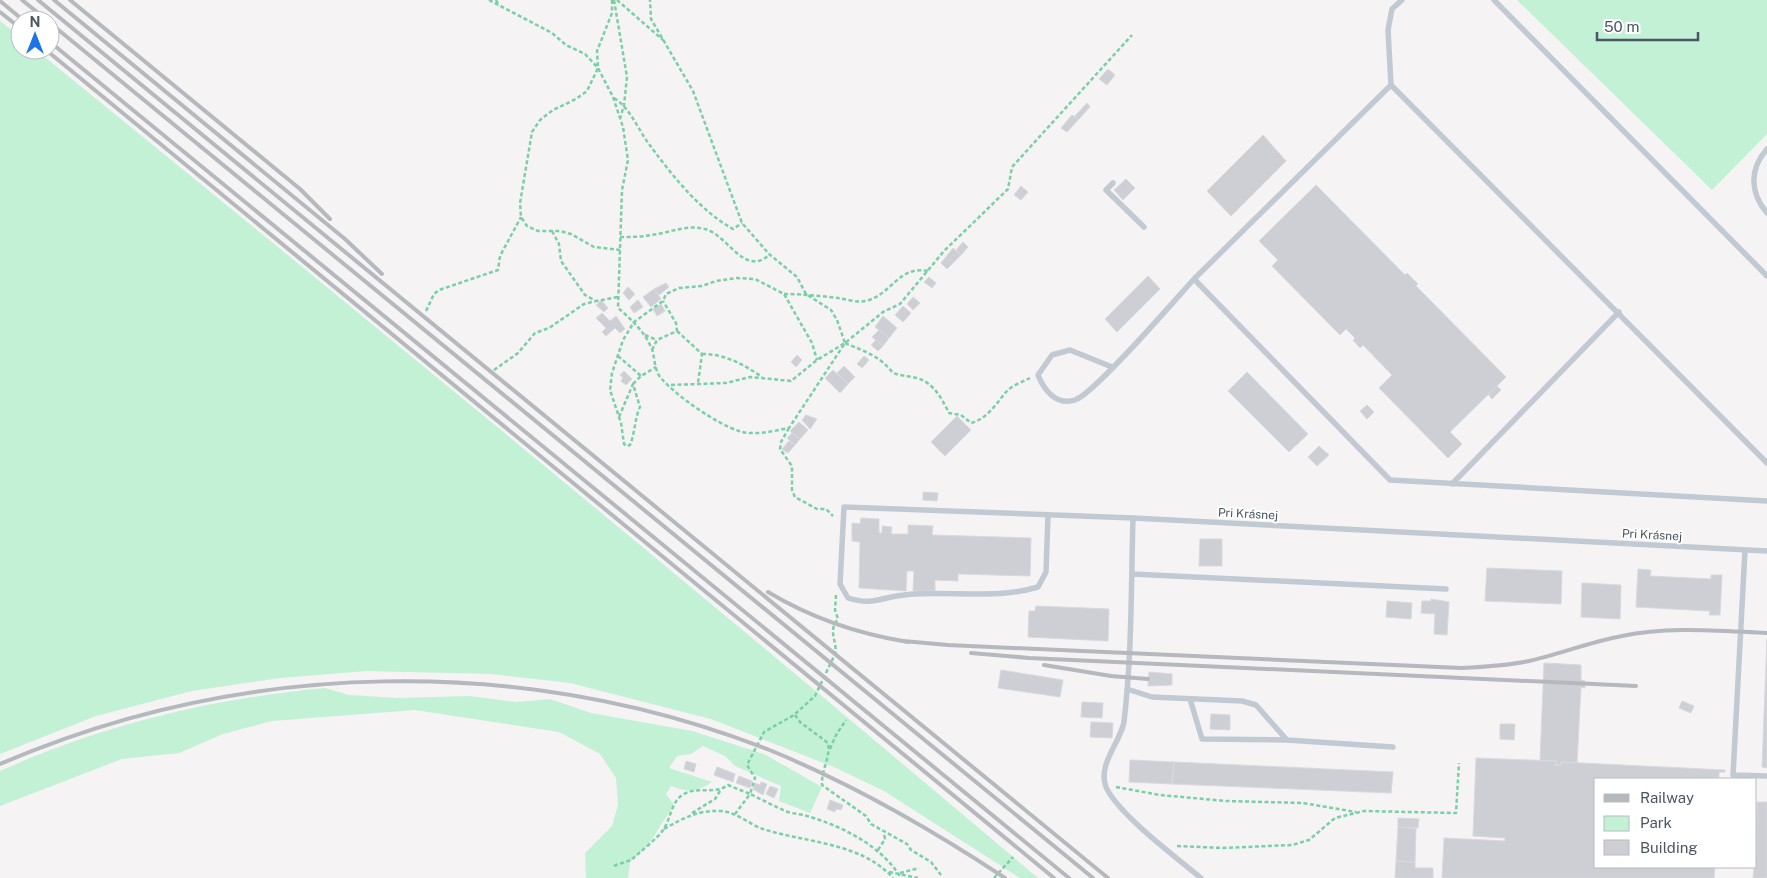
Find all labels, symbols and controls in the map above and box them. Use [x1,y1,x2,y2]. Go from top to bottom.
north arrow [10,10,60,60]
scale bar [1597,10,1698,42]
text: N [30,14,40,30]
text: 50 m [1604,18,1639,35]
street label: Pri Krásnej [1217,505,1279,523]
street label: Pri Krásnej [1621,526,1683,544]
legend [1594,778,1757,868]
text: Railway [1640,789,1694,806]
text: Park [1640,814,1672,831]
text: Building [1640,839,1698,856]

